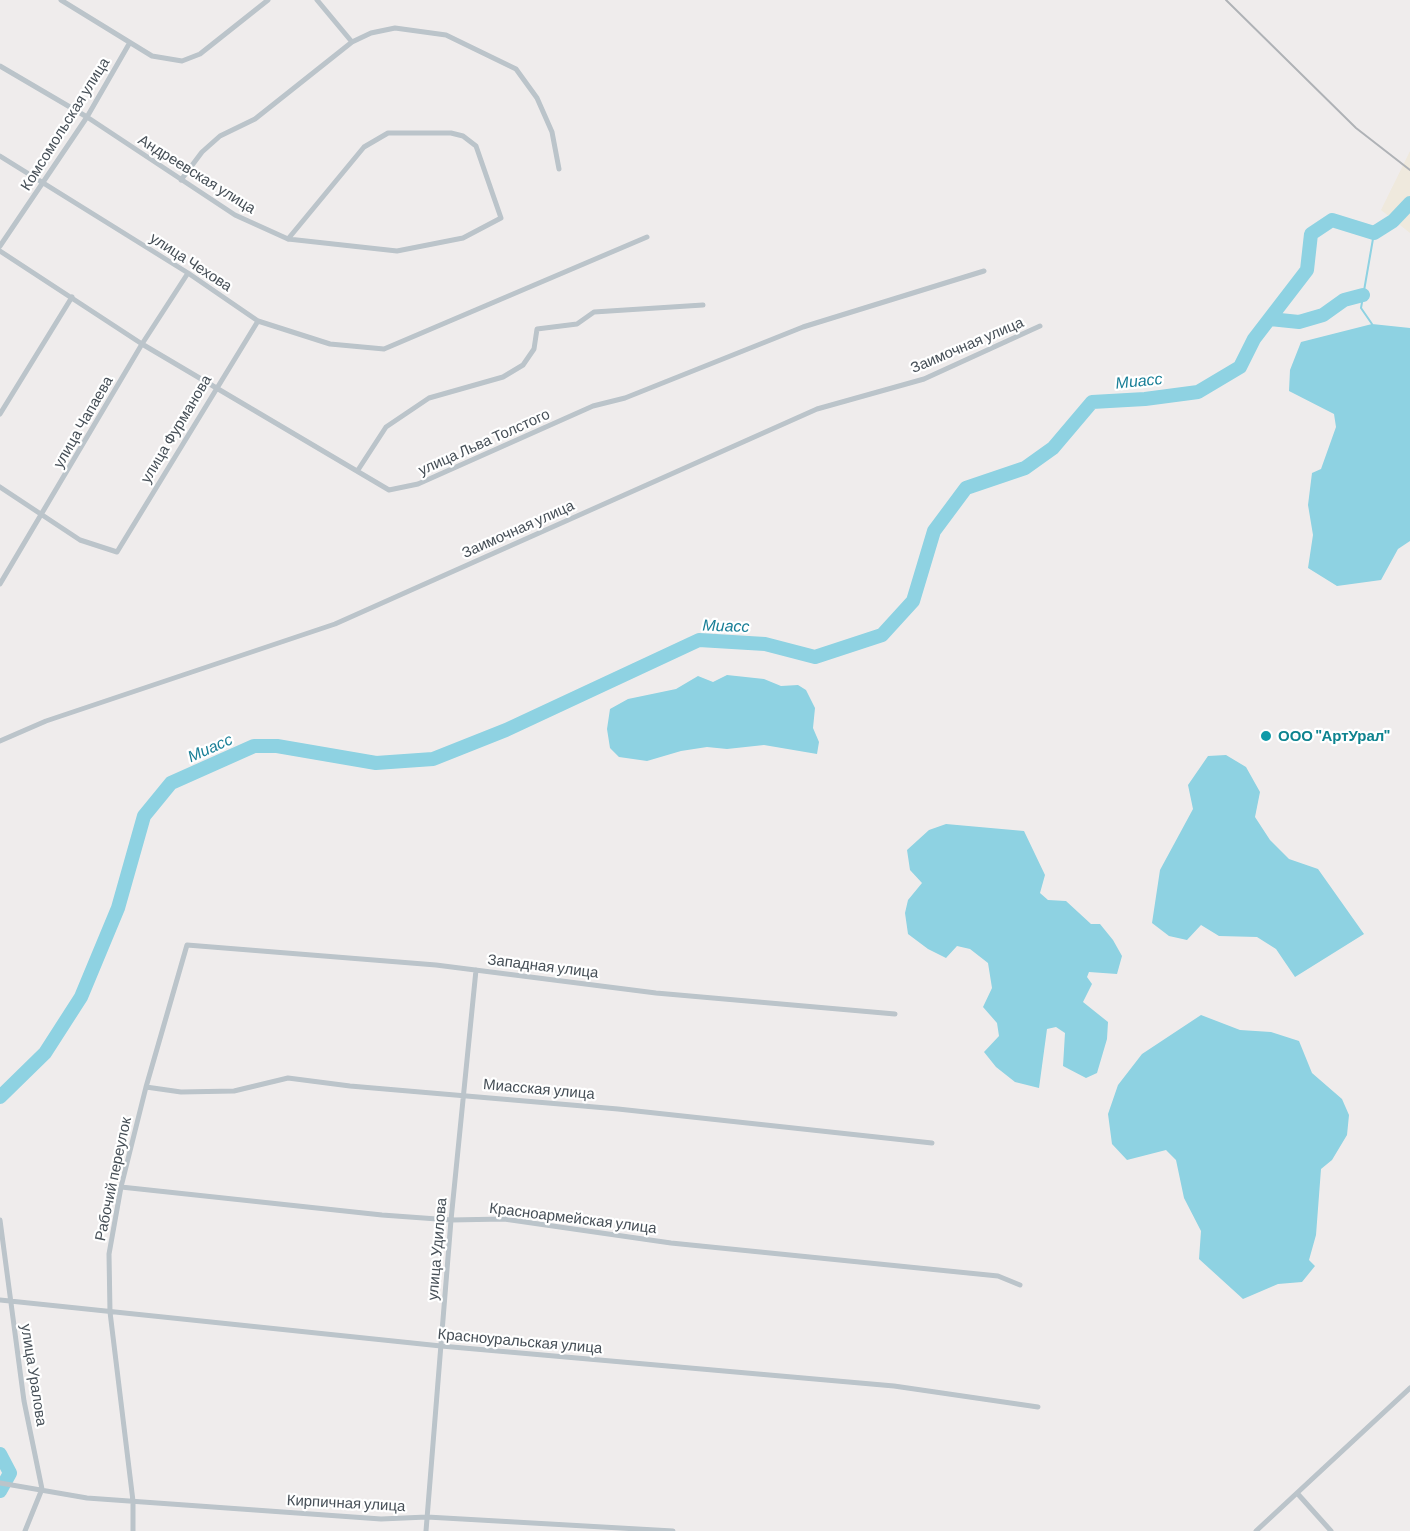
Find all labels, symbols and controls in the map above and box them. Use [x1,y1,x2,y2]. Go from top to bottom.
street label: Комсомольская улица [17,54,113,194]
street label: Андреевская улица [135,131,259,217]
street label: улица Чехова [147,229,235,295]
street label: Заимочная улица [908,313,1026,377]
water label: Миасс [1115,369,1163,393]
street label: улица Фурманова [137,372,215,486]
street label: улица Чапаева [49,373,117,471]
street label: улица Льва Толстого [416,405,552,479]
street label: Заимочная улица [459,496,577,562]
water label: Миасс [702,616,750,636]
place label: ООО "АртУрал" [1278,727,1390,745]
marker: ООО "АртУрал" [1259,729,1273,743]
water label: Миасс [185,730,235,766]
street label: Западная улица [487,950,599,982]
street label: Миасская улица [483,1075,595,1103]
street label: Рабочий переулок [91,1116,135,1242]
street label: улица Удилова [424,1197,450,1301]
street label: Красноармейская улица [488,1199,658,1237]
street label: улица Уралова [17,1323,51,1427]
street label: Красноуральская улица [437,1325,603,1357]
street label: Кирпичная улица [286,1491,406,1515]

